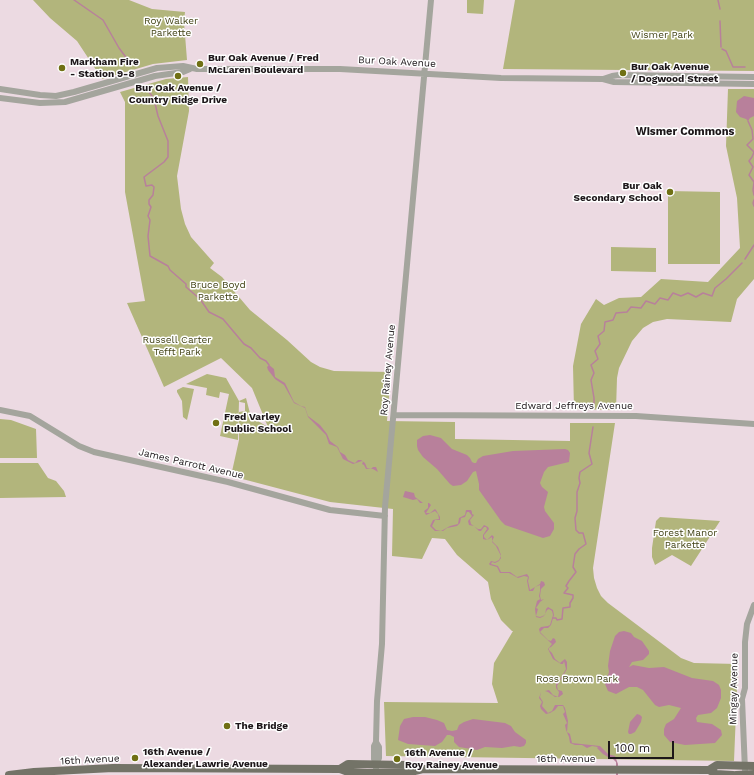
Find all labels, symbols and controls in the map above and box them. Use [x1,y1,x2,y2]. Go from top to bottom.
park label: Roy Walker Parkette [144,15,198,38]
park label: Wismer Park [631,29,693,41]
place label: Bur Oak Avenue / Fred McLaren Boulevard [208,52,319,76]
street label: Bur Oak Avenue [358,54,436,70]
place label: Markham Fire - Station 9-8 [70,56,139,80]
marker: Bur Oak Avenue / Fred McLaren Boulevard [195,59,205,69]
place label: Bur Oak Avenue / Dogwood Street [631,61,718,84]
marker: Markham Fire - Station 9-8 [57,63,67,73]
marker: Bur Oak Avenue / Dogwood Street [618,68,628,78]
marker: Bur Oak Avenue / Country Ridge Drive [173,71,183,81]
place label: Bur Oak Avenue / Country Ridge Drive [129,82,227,106]
district label: Wismer Commons [636,125,734,139]
place label: Bur Oak Secondary School [573,180,662,204]
marker: Bur Oak Secondary School [665,187,675,197]
park label: Bruce Boyd Parkette [190,279,246,302]
street label: Roy Rainey Avenue [378,324,398,416]
park label: Russell Carter Tefft Park [143,334,211,358]
street label: Edward Jeffreys Avenue [515,400,633,412]
place label: Fred Varley Public School [224,411,291,434]
marker: Fred Varley Public School [211,418,221,428]
street label: James Parrott Avenue [137,446,245,482]
park label: Forest Manor Parkette [653,527,717,550]
street label: Mingay Avenue [727,653,741,725]
park label: Ross Brown Park [536,673,618,685]
place label: The Bridge [235,720,288,732]
marker: The Bridge [222,721,232,731]
scale bar [610,733,676,759]
text: 100 m [615,741,650,755]
place label: 16th Avenue / Alexander Lawrie Avenue [143,746,268,770]
place label: 16th Avenue / Roy Rainey Avenue [405,747,498,770]
street label: 16th Avenue [60,752,120,768]
marker: 16th Avenue / Alexander Lawrie Avenue [130,753,140,763]
street label: 16th Avenue [536,753,596,765]
marker: 16th Avenue / Roy Rainey Avenue [392,754,402,764]

